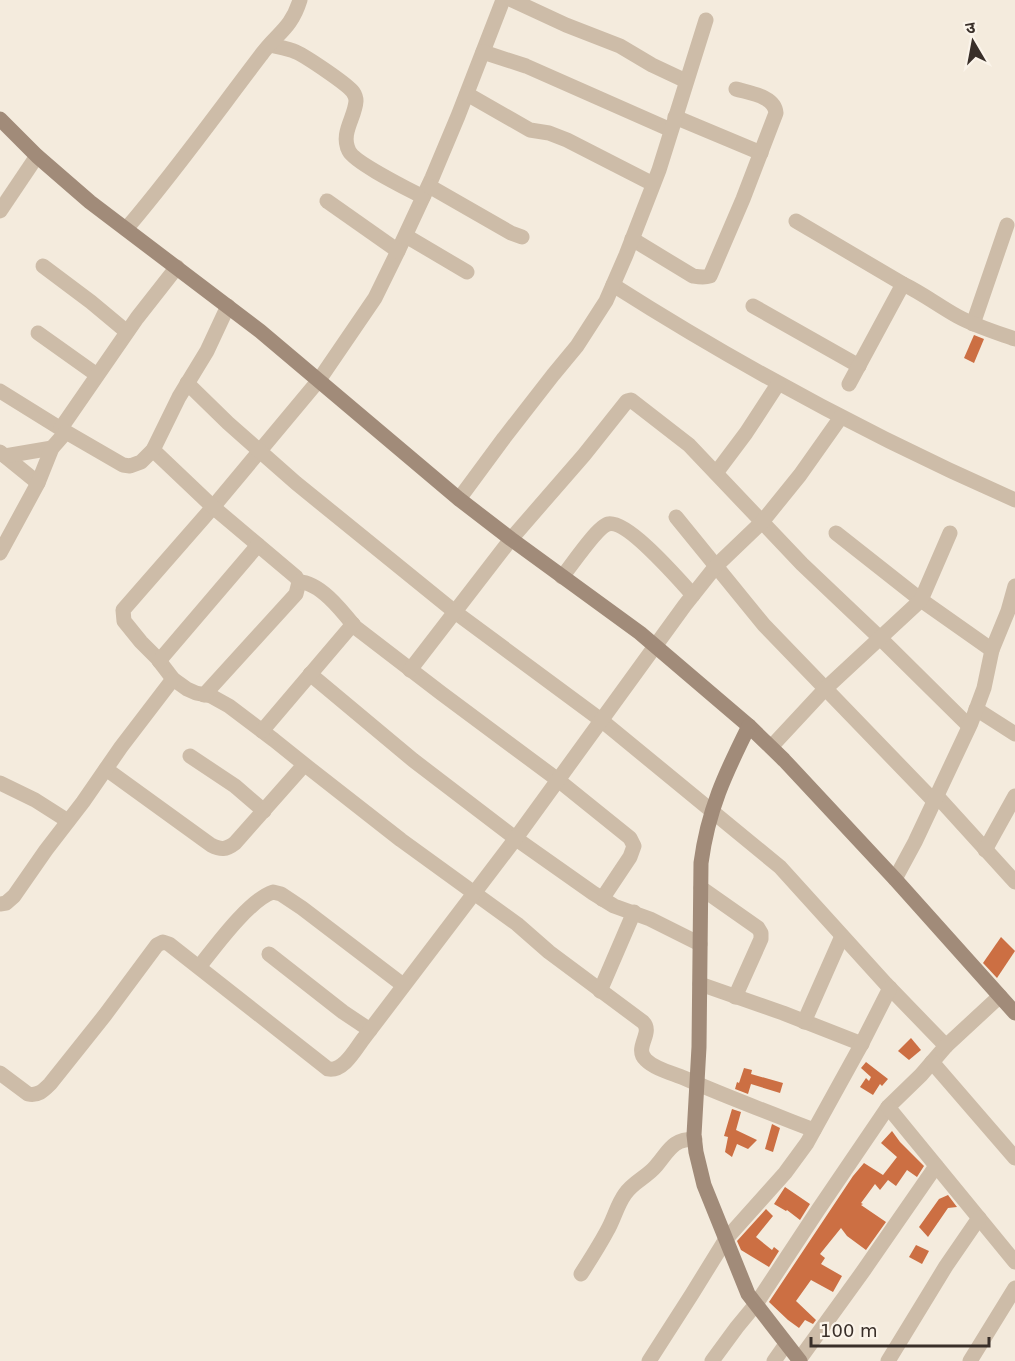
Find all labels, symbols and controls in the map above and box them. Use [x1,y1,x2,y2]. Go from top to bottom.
north arrow [943,12,1003,72]
text: उ [964,17,977,38]
scale bar [811,1310,990,1348]
text: 100 m [820,1320,878,1341]

